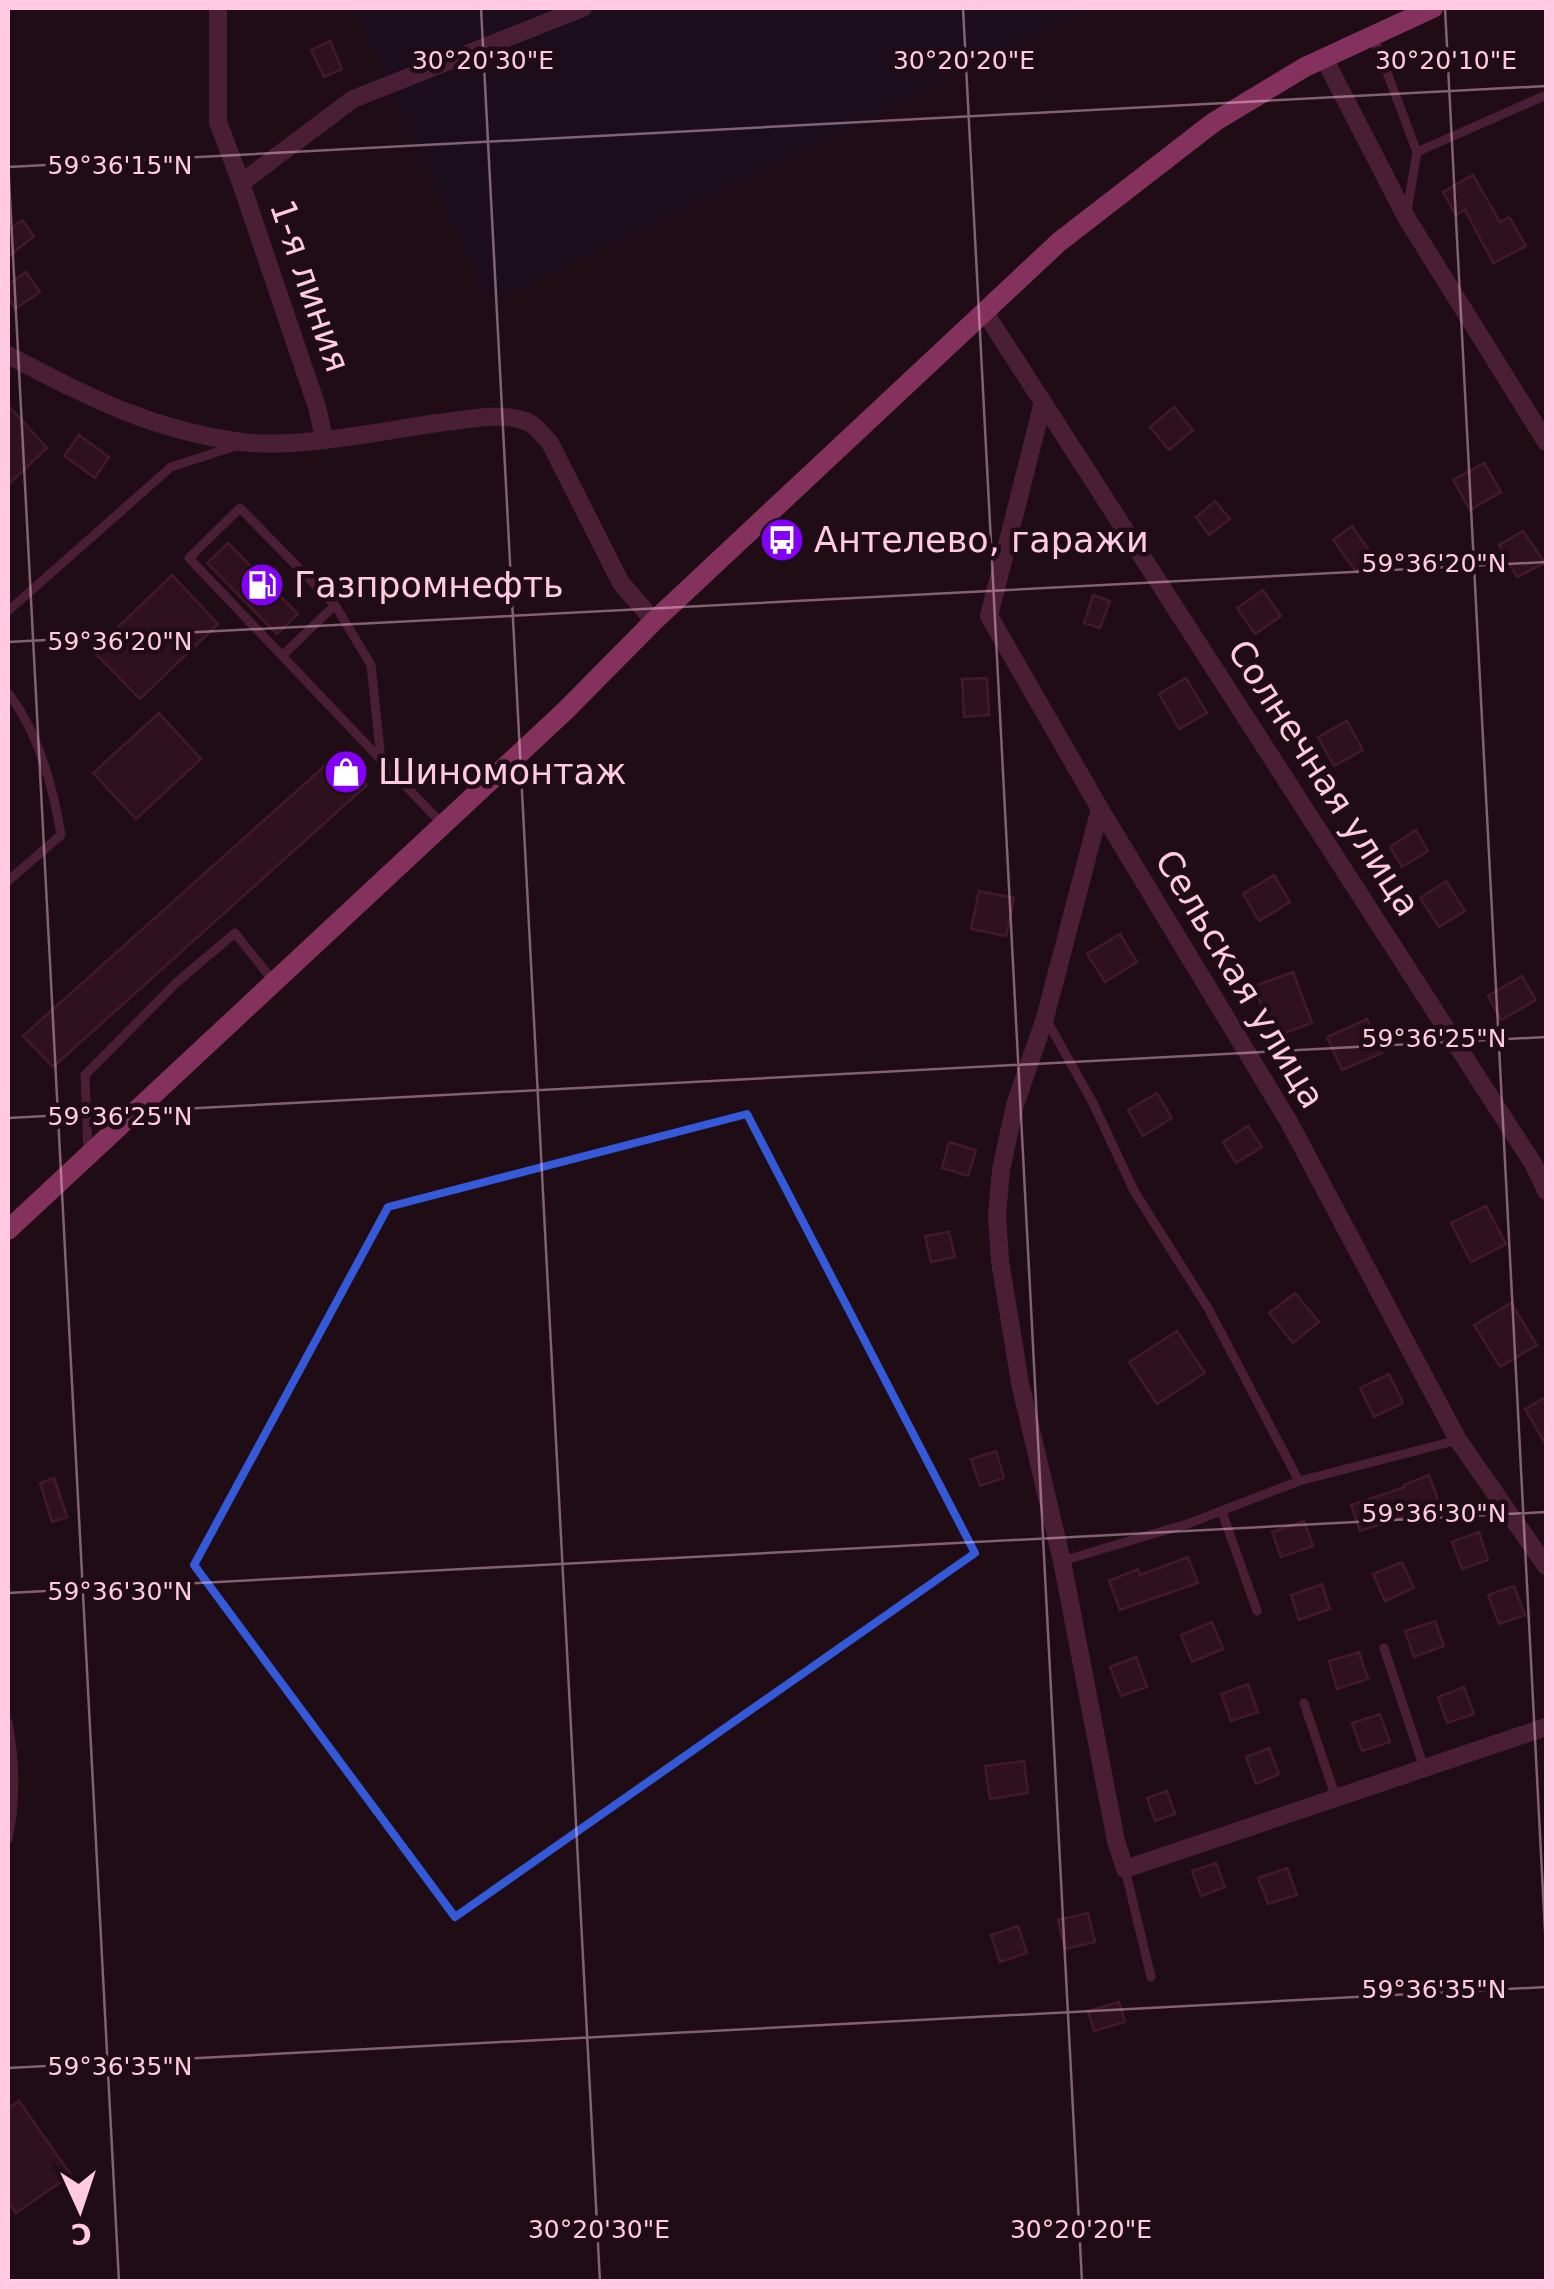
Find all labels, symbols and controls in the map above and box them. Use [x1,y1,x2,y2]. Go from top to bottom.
text: 30°20'30"E [412,46,554,75]
text: 30°20'20"E [893,46,1035,75]
text: 30°20'10"E [1375,46,1517,75]
text: 59°36'15"N [47,151,193,180]
street label: 1-я линия [262,195,358,377]
bus stop icon: Антелево, гаражи [759,517,805,563]
place label: Антелево, гаражи [814,520,1149,560]
text: 59°36'20"N [1361,549,1507,578]
fuel station icon: Газпромнефть [239,562,285,608]
place label: Газпромнефть [294,565,564,605]
text: 59°36'20"N [47,627,193,656]
street label: Солнечная улица [1220,633,1428,923]
shop icon: Шиномонтаж [323,749,369,795]
place label: Шиномонтаж [378,752,627,792]
street label: Сельская улица [1147,843,1333,1115]
text: 59°36'25"N [1361,1024,1507,1053]
text: 59°36'25"N [47,1102,193,1131]
text: 59°36'30"N [1361,1499,1507,1528]
text: 59°36'30"N [47,1577,193,1606]
text: 59°36'35"N [1361,1975,1507,2004]
text: 59°36'35"N [47,2052,193,2081]
north arrow [30,2159,130,2259]
text: 30°20'30"E [528,2215,670,2244]
text: 30°20'20"E [1010,2215,1152,2244]
text: С [70,2216,92,2250]

